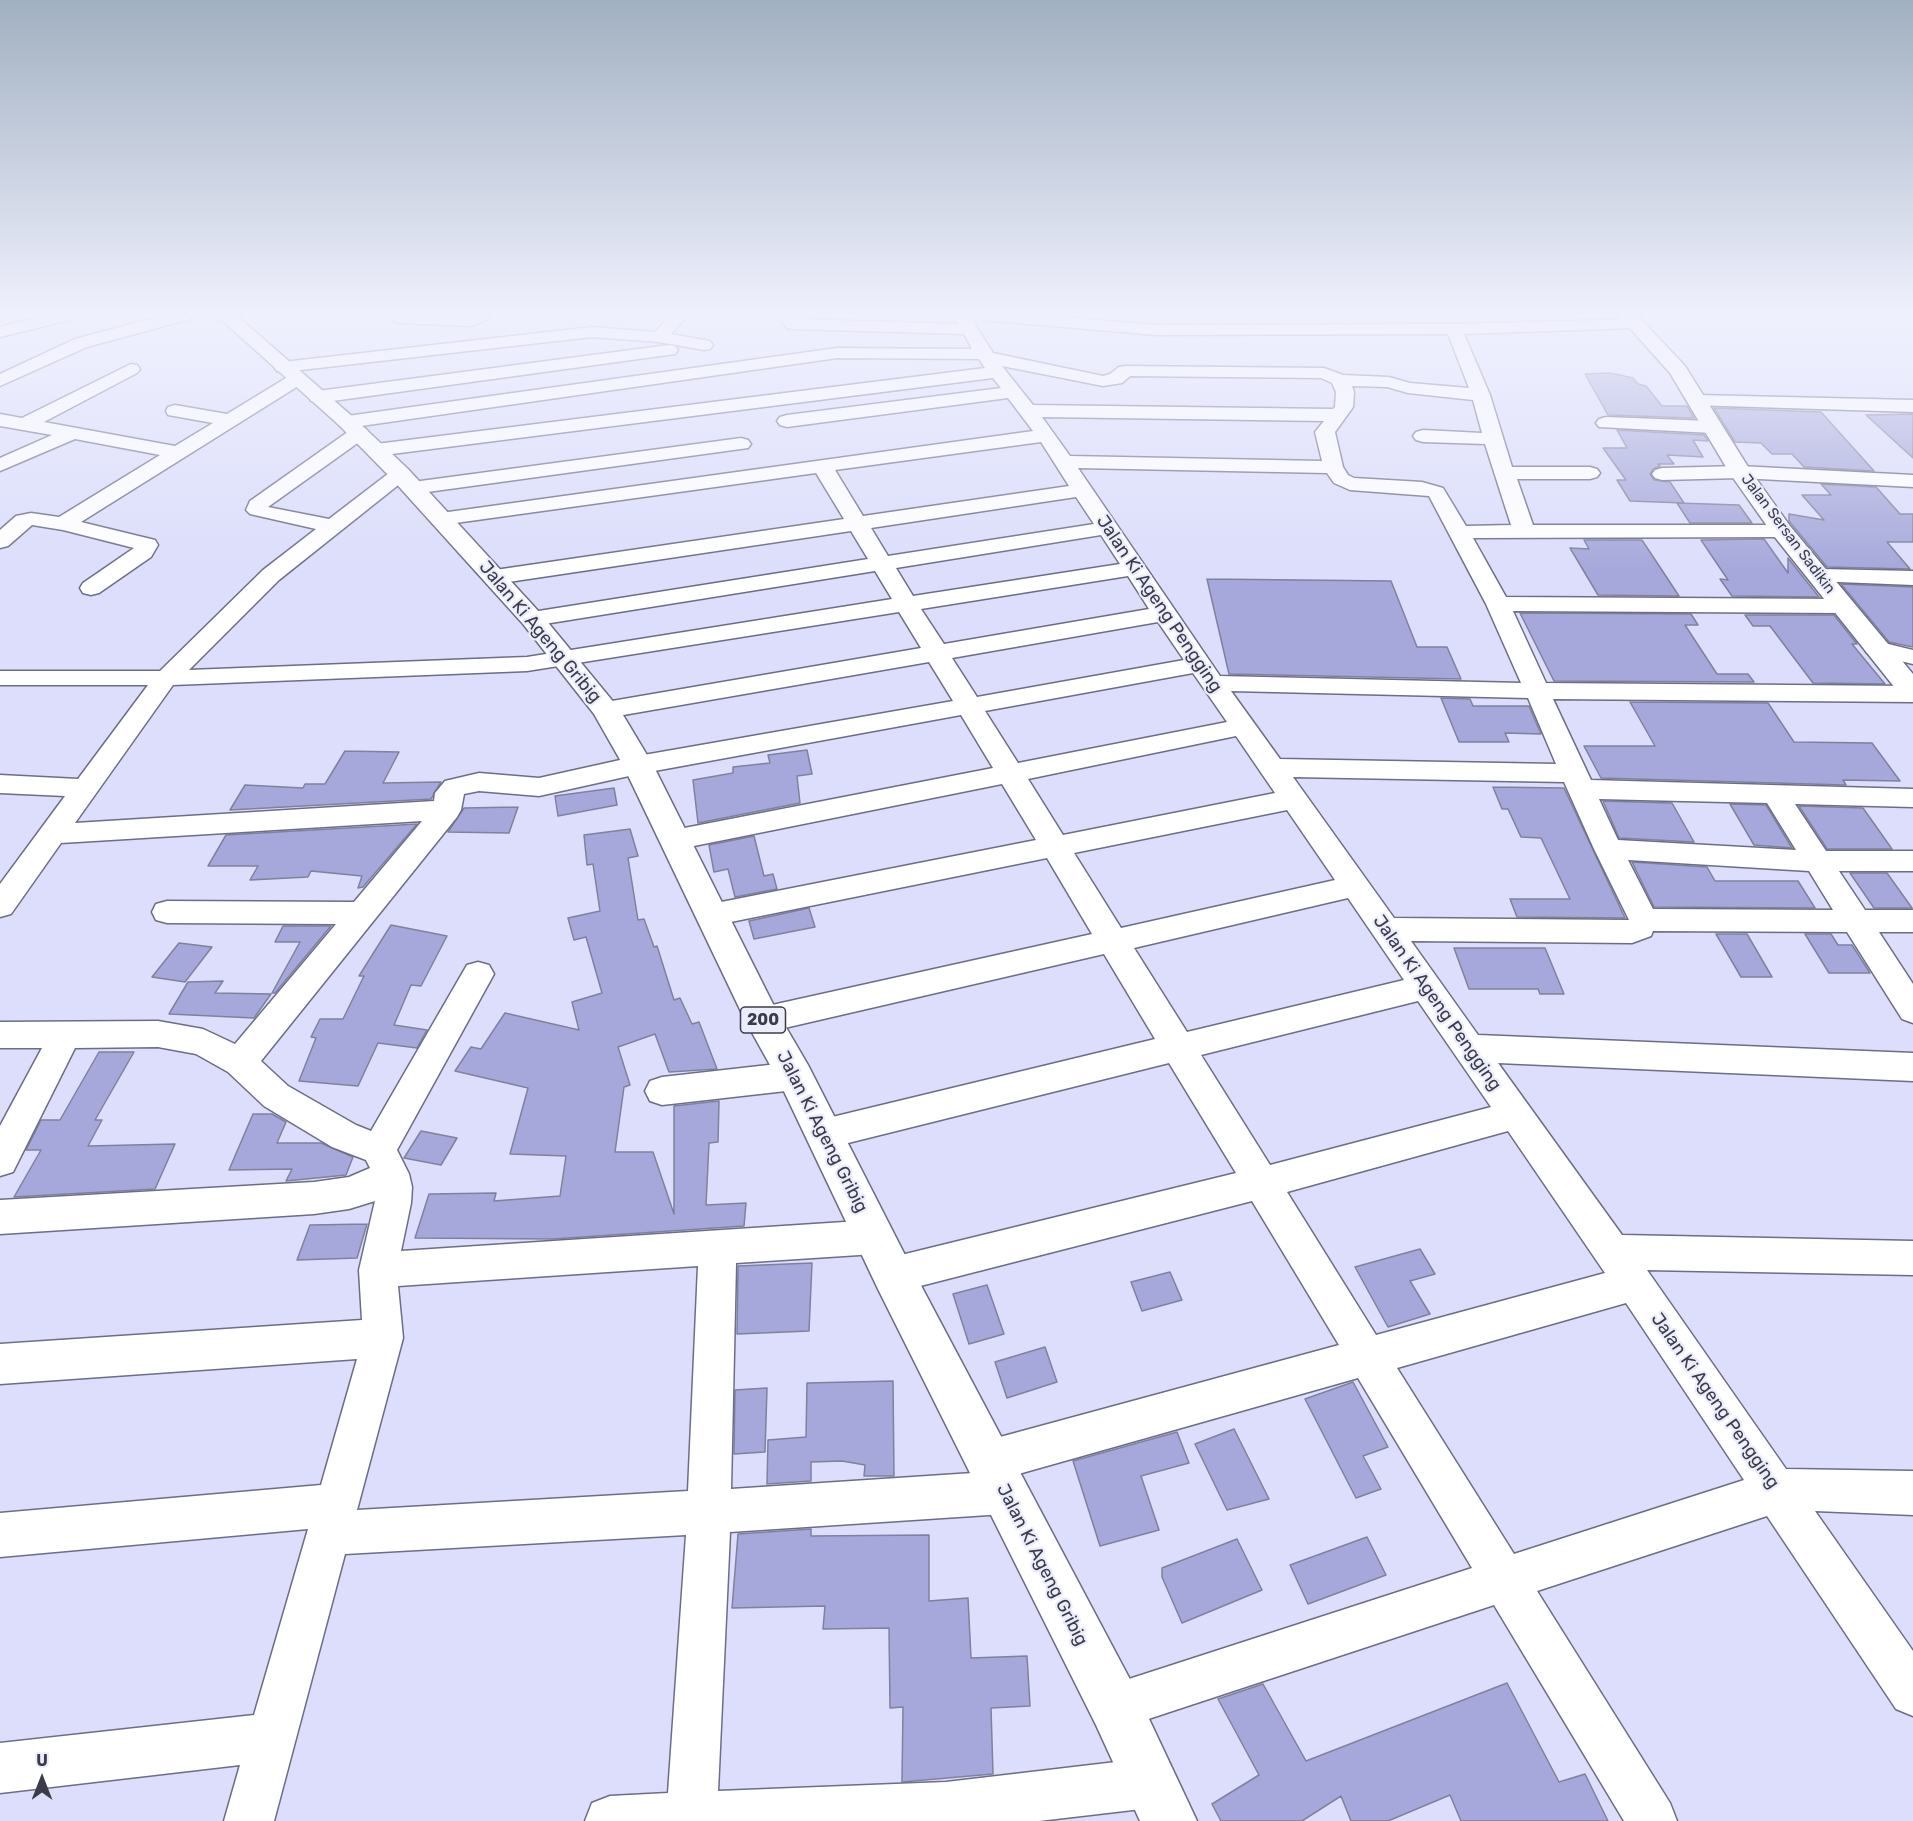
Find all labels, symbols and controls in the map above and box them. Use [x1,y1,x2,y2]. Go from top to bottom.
street label: Jalan Sersan Sadikin [1737,471,1839,597]
street label: Jalan Ki Ageng Pengging [1092,511,1226,697]
street label: Jalan Ki Ageng Gribig [474,557,606,707]
street label: Jalan Ki Ageng Pengging [1368,911,1506,1095]
road number: 200 [740,1007,786,1033]
street label: Jalan Ki Ageng Gribig [772,1048,872,1216]
street label: Jalan Ki Ageng Pengging [1646,1309,1784,1493]
street label: Jalan Ki Ageng Gribig [992,1481,1092,1649]
north arrow [12,1749,72,1809]
text: U [36,1751,48,1770]

